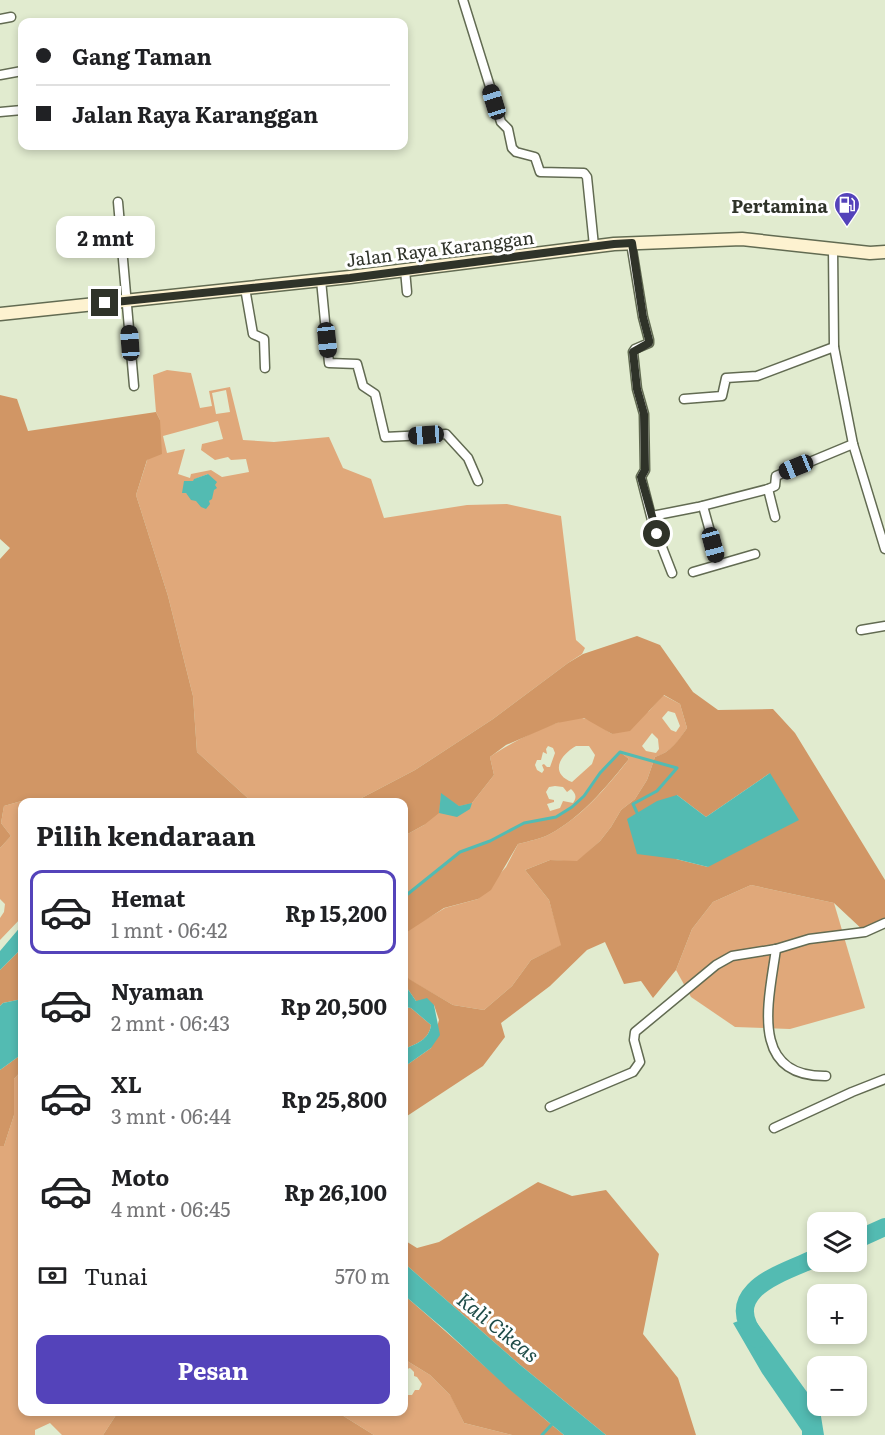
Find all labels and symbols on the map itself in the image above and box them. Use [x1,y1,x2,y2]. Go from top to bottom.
car [480,82,508,122]
fuel station icon: Pertamina [832,190,862,228]
place label: Pertamina [731,192,829,219]
callout: 2 mnt [56,216,154,258]
street label: Jalan Raya Karanggan [345,223,536,273]
route end [91,289,118,316]
car [316,321,338,359]
car [120,324,140,362]
car [407,425,445,445]
car [776,452,816,482]
route start [643,520,670,547]
car [700,525,726,565]
water label: Kali Cikeas [451,1283,547,1369]

